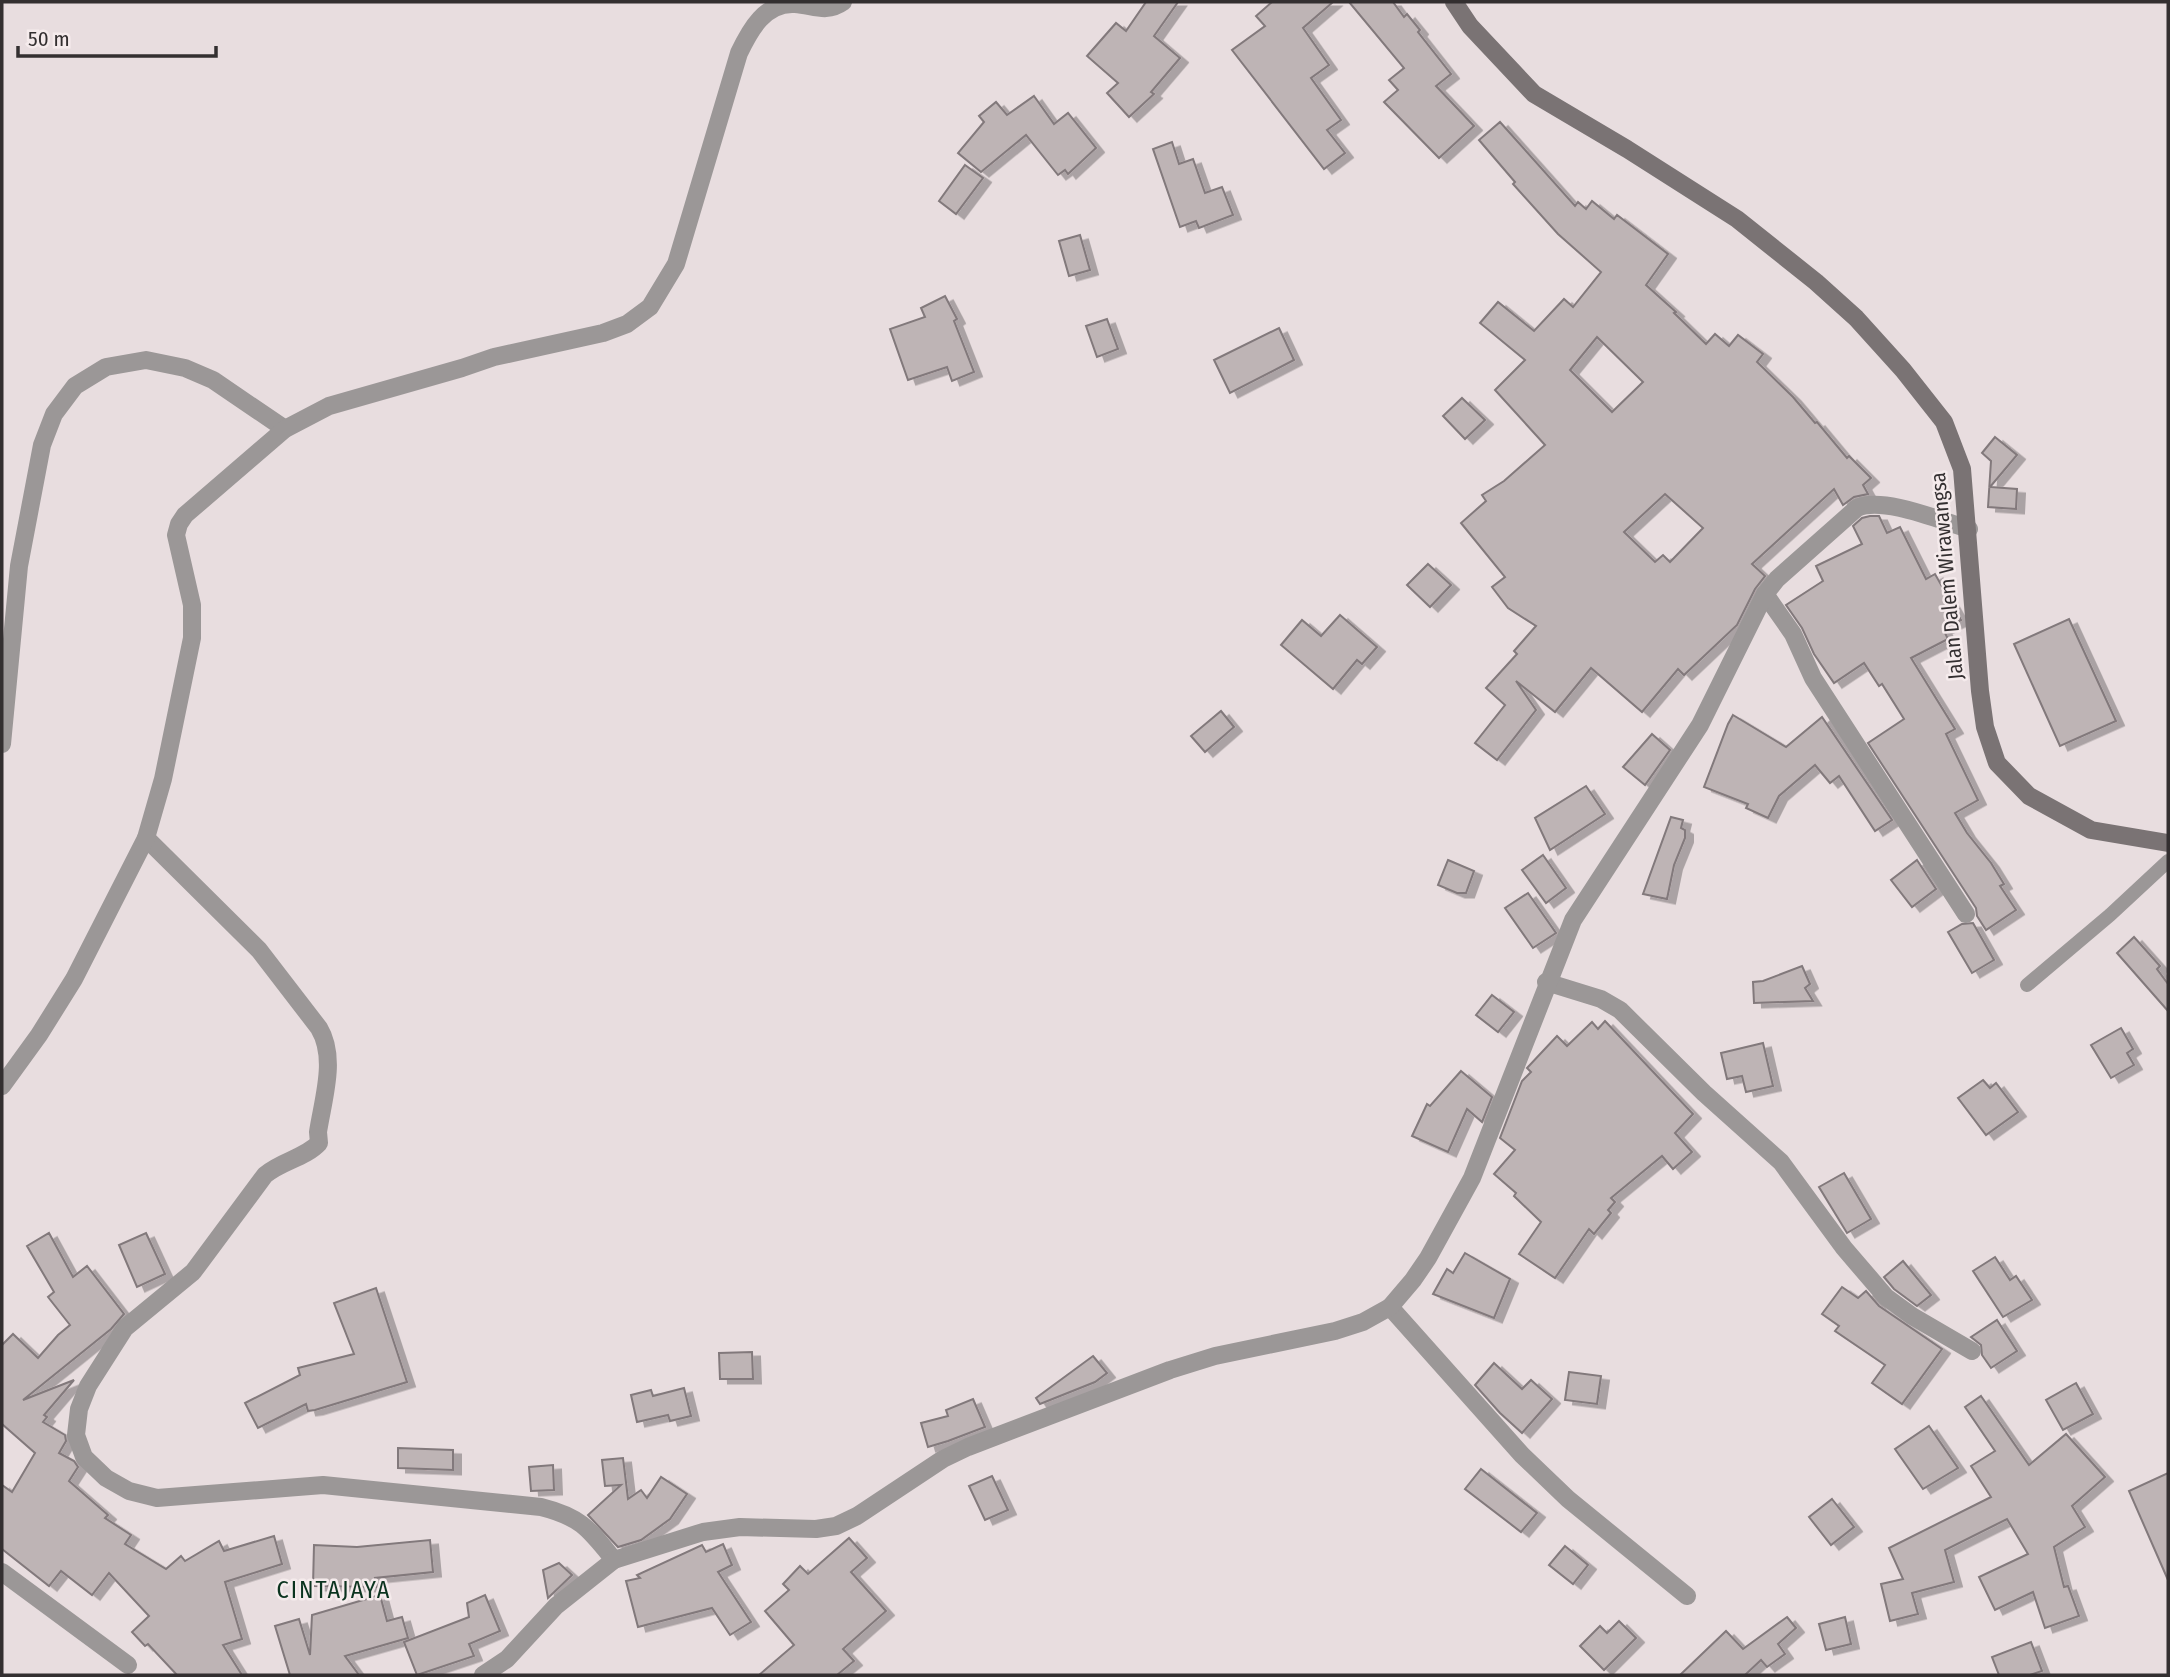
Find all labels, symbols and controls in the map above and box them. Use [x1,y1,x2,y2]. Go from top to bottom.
scale bar [18,14,215,58]
text: 50 m [28,26,70,52]
street label: Jalan Dalem Wirawangsa [1925,471,1969,681]
district label: CINTAJAYA [277,1576,391,1604]

